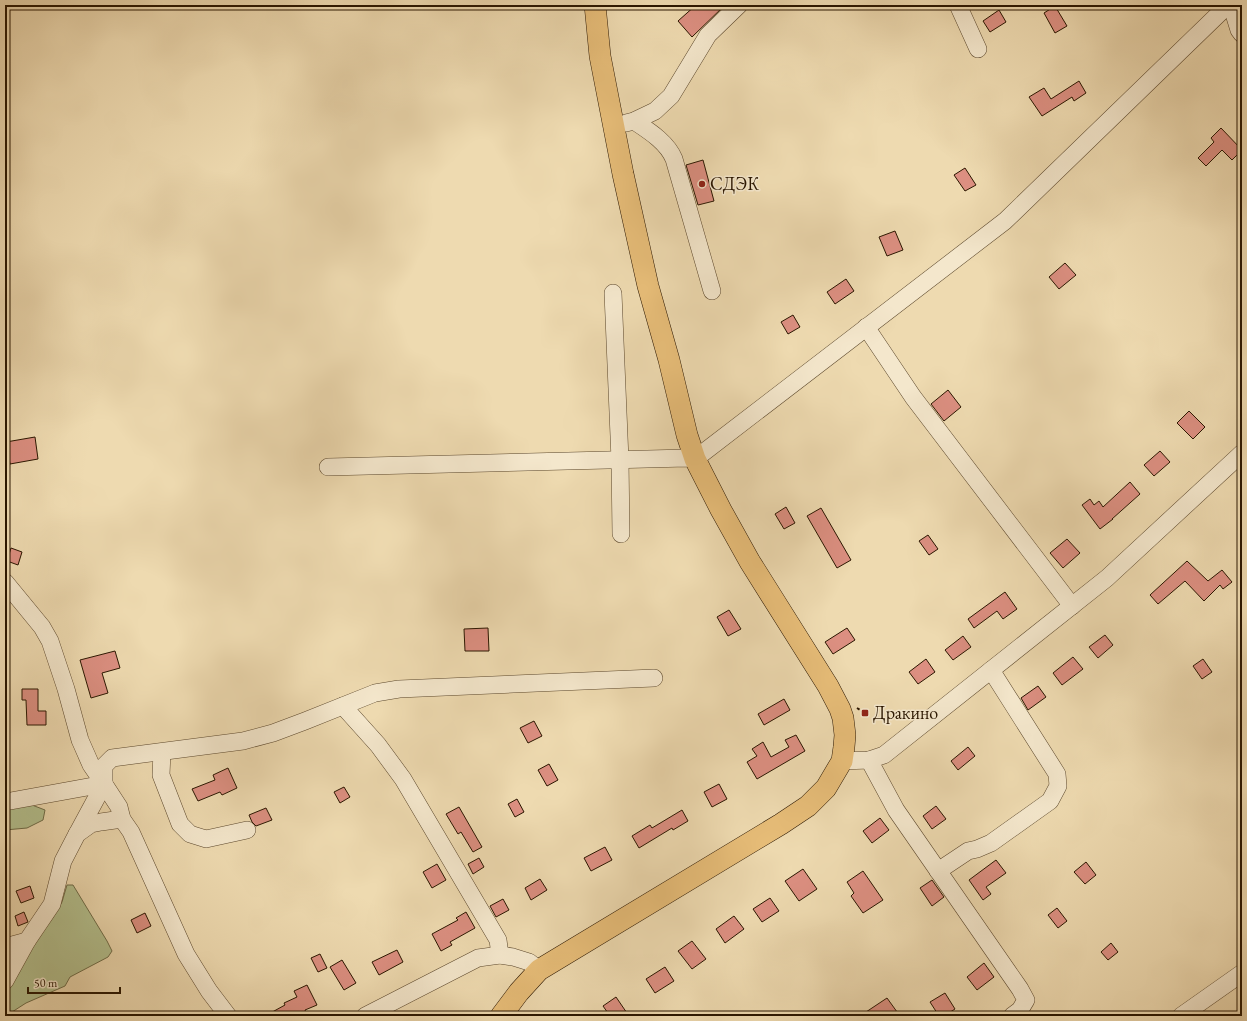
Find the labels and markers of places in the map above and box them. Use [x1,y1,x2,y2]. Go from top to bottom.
place label: СДЭК [710,172,759,195]
marker: СДЭК [697,179,707,189]
place label: Дракино [873,701,938,724]
marker: Дракино [860,708,870,718]

